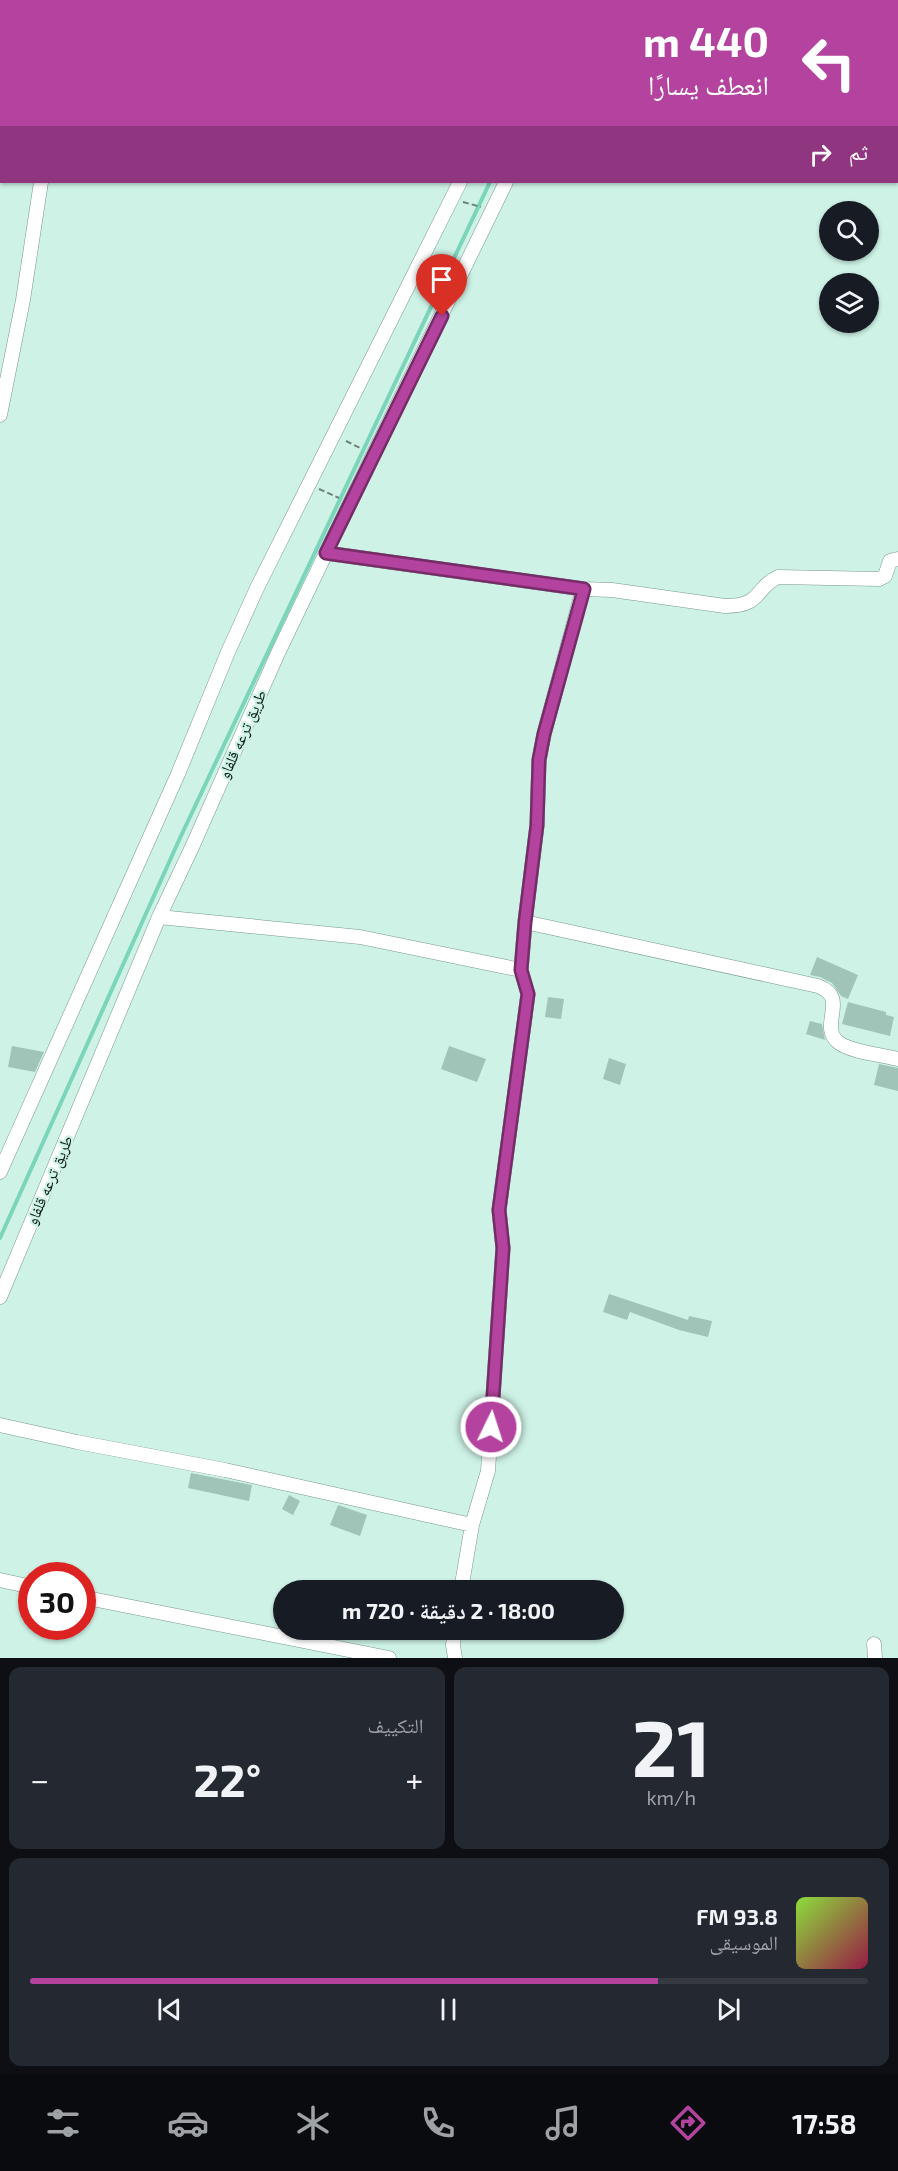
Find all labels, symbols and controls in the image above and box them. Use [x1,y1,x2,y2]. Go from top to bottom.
text: 440 m [643,15,769,65]
icon: left [790,24,868,102]
text: انعطف يسارًا [648,68,769,100]
icon: right [804,138,837,171]
text: ثم [849,138,868,164]
map controls [819,201,879,333]
button: search [819,201,879,261]
pin [416,254,467,316]
icon: arrive [425,263,458,296]
button: layers [819,273,879,333]
street label: طريق ترعه قلفاو [213,686,271,782]
street label: طريق ترعه قلفاو [21,1132,78,1228]
position arrow [459,1395,523,1459]
speed limit sign: 30 [18,1562,96,1640]
text: 18:00 · 2 دقيقة · 720 m [342,1597,555,1623]
text: 21 [632,1699,711,1793]
text: التكييف [367,1713,424,1737]
text: 22° [193,1752,261,1806]
text: − [30,1759,49,1799]
text: + [405,1759,424,1799]
text: km/h [646,1785,696,1809]
text: 93.8 FM [696,1903,778,1929]
text: الموسيقى [710,1930,778,1954]
icon: previous [153,1993,186,2026]
icon: pause [432,1993,465,2026]
icon: next [712,1993,745,2026]
icon: filters [42,2102,84,2144]
icon: car [167,2102,209,2144]
icon: climate [292,2102,334,2144]
icon: phone [417,2102,459,2144]
icon: music [542,2102,584,2144]
icon: directions [667,2102,709,2144]
text: 17:58 [792,2107,856,2139]

